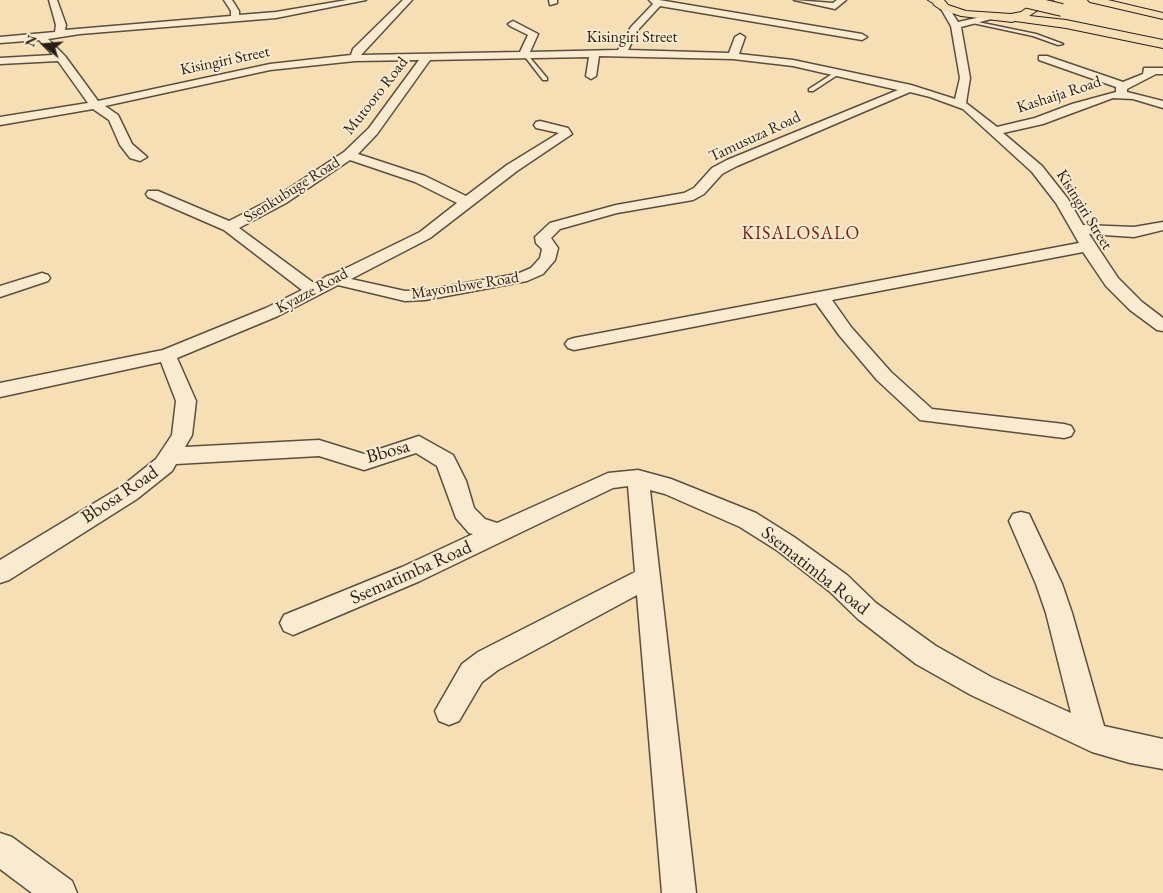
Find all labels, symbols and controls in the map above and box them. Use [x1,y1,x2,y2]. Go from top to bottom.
north arrow [20,20,70,70]
street label: Kisingiri Street [587,28,677,48]
text: N [20,33,41,49]
street label: Kisingiri Street [179,42,271,80]
street label: Mutooro Road [340,53,412,139]
street label: Kashaija Road [1014,72,1104,118]
street label: Tamusuza Road [706,107,804,167]
street label: Ssenkubuge Road [240,153,344,227]
street label: Kisingiri Street [1052,166,1116,254]
district label: KISALOSALO [740,223,862,245]
street label: Kyazze Road [273,264,351,318]
street label: Mayombwe Road [410,268,520,304]
street label: Bbosa [364,435,412,469]
street label: Bbosa Road [77,461,163,529]
street label: Ssematimba Road [756,522,874,620]
street label: Ssematimba Road [347,536,475,610]

